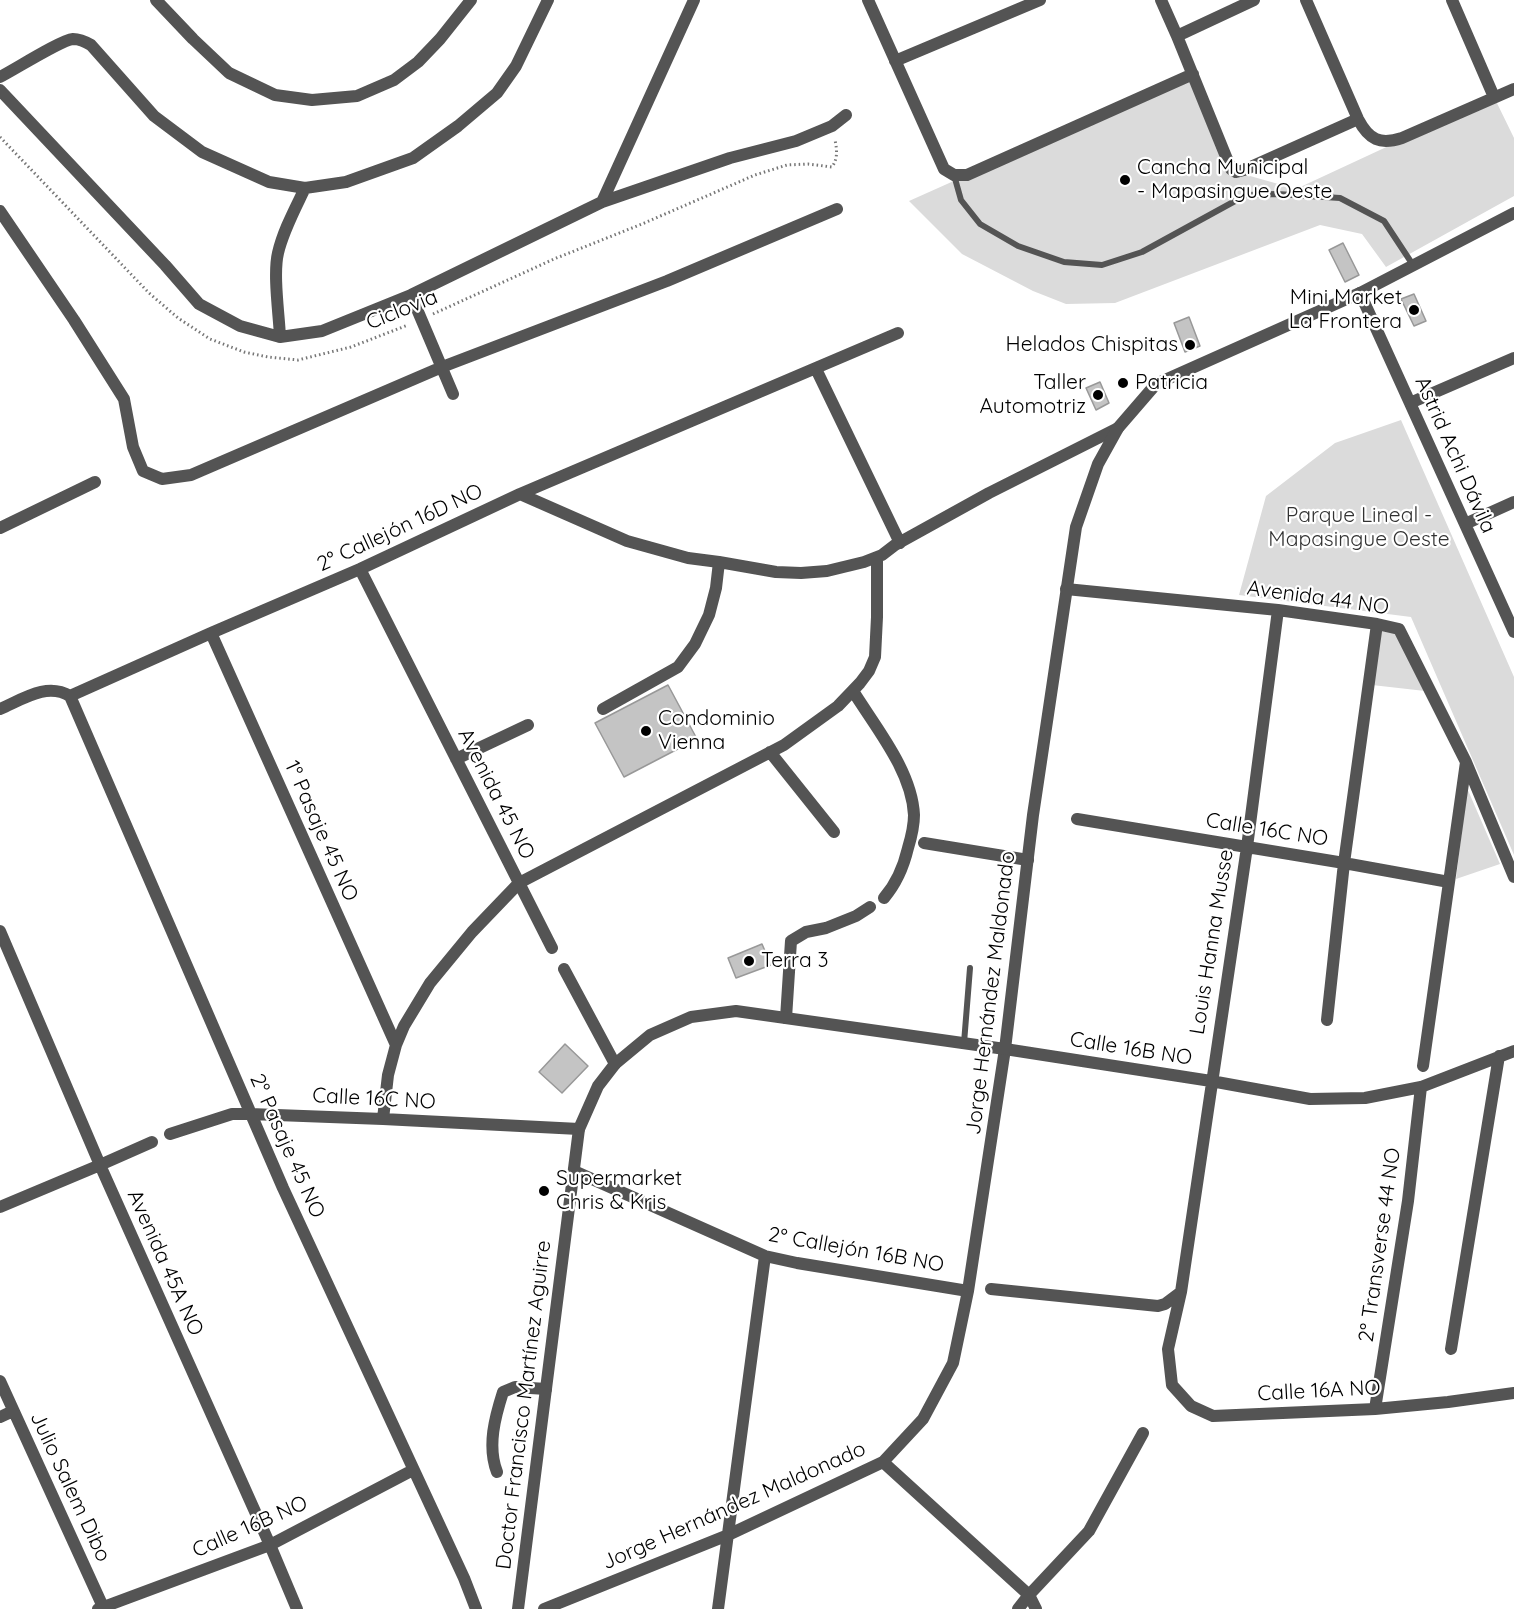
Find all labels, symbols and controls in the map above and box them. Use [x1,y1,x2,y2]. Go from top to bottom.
place label: Cancha Municipal - Mapasingue Oeste [1137,155,1332,205]
marker: Cancha Municipal - Mapasingue Oeste [1118,173,1132,187]
street label: Ciclovia [363,284,441,336]
place label: Mini Market La Frontera [1289,285,1402,335]
marker: Mini Market La Frontera [1407,303,1421,317]
place label: Helados Chispitas [1006,332,1178,358]
marker: Helados Chispitas [1183,338,1197,352]
place label: Taller Automotriz [979,370,1086,420]
place label: Patricia [1135,370,1208,396]
street label: Astrid Achi Dávila [1409,373,1501,537]
marker: Patricia [1116,376,1130,390]
marker: Taller Automotriz [1091,388,1105,402]
street label: 2° Callejón 16D NO [313,479,487,577]
park label: Parque Lineal - Mapasingue Oeste [1268,503,1450,553]
street label: Avenida 44 NO [1245,576,1391,620]
place label: Condominio Vienna [658,706,775,756]
street label: Avenida 45 NO [452,724,540,864]
marker: Condominio Vienna [639,724,653,738]
street label: 1° Pasaje 45 NO [279,757,363,905]
street label: Calle 16C NO [1204,808,1330,852]
street label: Louis Hanna Musse [1185,848,1239,1036]
street label: Jorge Hernández Maldonado [961,850,1021,1136]
place label: Terra 3 [761,948,828,974]
marker: Terra 3 [742,954,756,968]
street label: Calle 16B NO [1068,1027,1194,1071]
street label: 2° Pasaje 45 NO [244,1070,330,1222]
street label: Calle 16C NO [312,1083,436,1115]
street label: 2° Transverse 44 NO [1354,1146,1406,1344]
place label: Supermarket Chris & Kris [556,1166,682,1216]
marker: Supermarket Chris & Kris [537,1184,551,1198]
street label: Avenida 45A NO [122,1186,208,1340]
street label: 2° Callejón 16B NO [766,1222,946,1278]
street label: Doctor Francisco Martínez Aguirre [491,1239,557,1571]
street label: Calle 16A NO [1257,1375,1381,1407]
street label: Julio Salem Dibo [24,1408,116,1566]
street label: Jorge Hernández Maldonado [598,1436,870,1576]
street label: Calle 16B NO [189,1490,311,1564]

